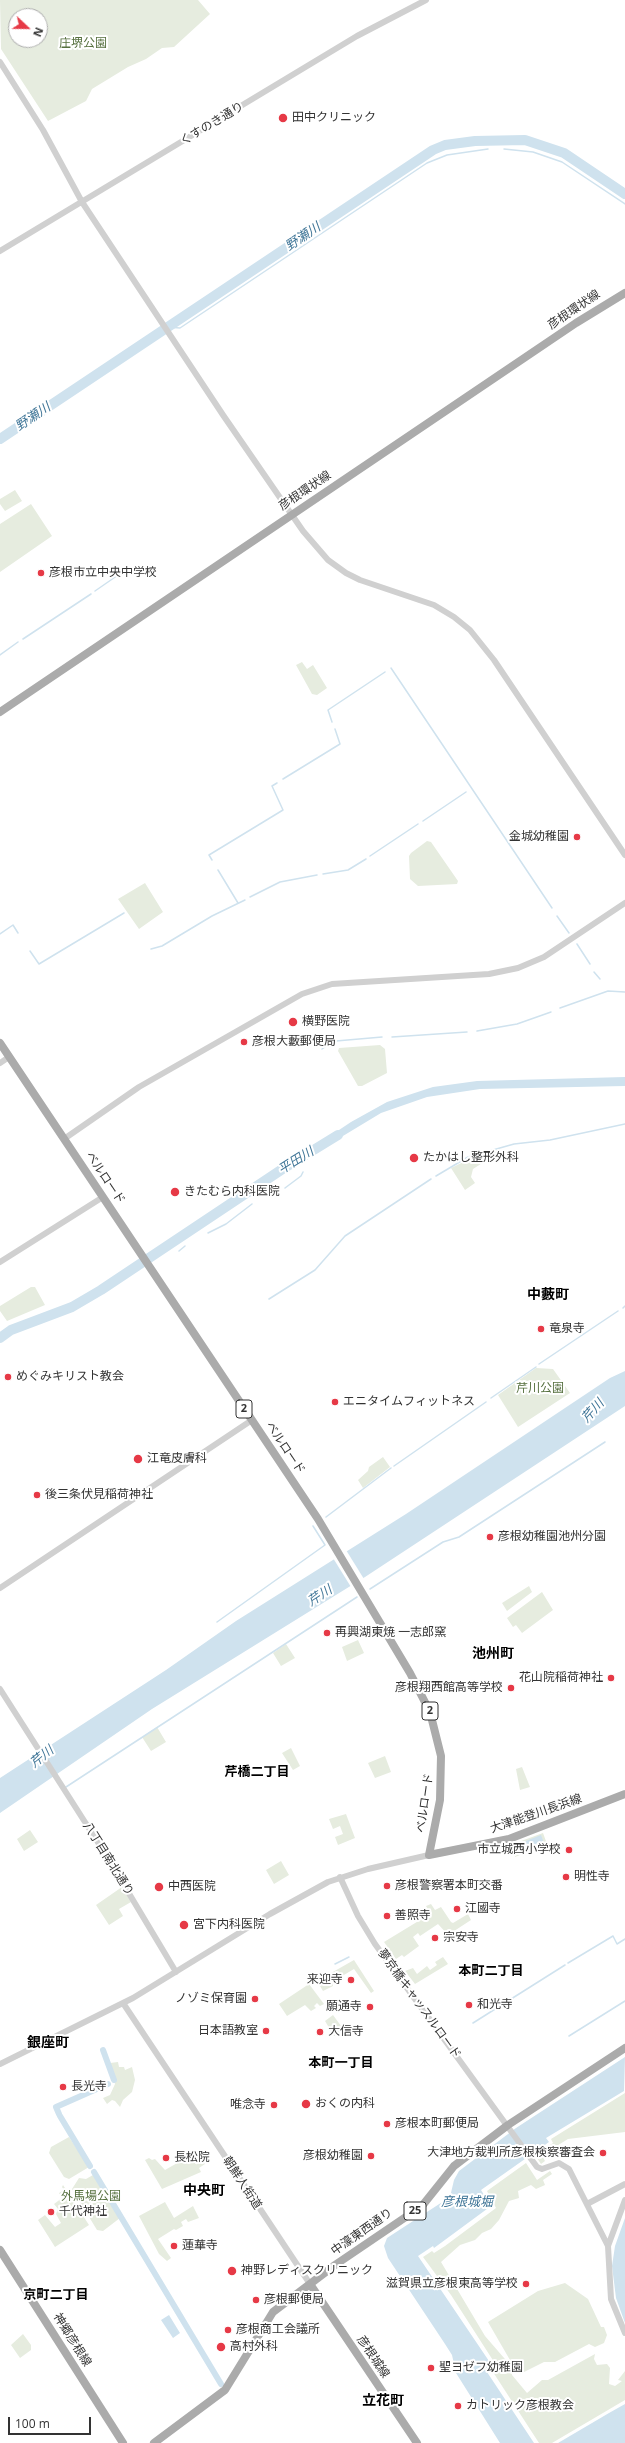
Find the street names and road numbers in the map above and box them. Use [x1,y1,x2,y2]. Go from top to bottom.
street label: くすのき通り [177,99,247,149]
street label: 彦根環状線 [545,287,603,333]
street label: 彦根環状線 [276,468,334,514]
street label: ベルロード [82,1149,128,1207]
road number: 2 [236,1400,252,1418]
street label: ベルロード [262,1419,308,1477]
road number: 2 [422,1702,438,1720]
street label: ベルロード [414,1772,436,1834]
street label: 大津能登川長浜線 [488,1792,584,1836]
street label: 八丁目南北通り [80,1820,136,1898]
street label: 夢京橋キャッスルロード [374,1946,464,2062]
street label: 朝鮮人街道 [220,2154,264,2212]
road number: 25 [404,2202,426,2220]
street label: 中濠東西通り [328,2205,396,2259]
street label: 神郷彦根線 [50,2311,94,2369]
street label: 彦根城線 [354,2333,392,2381]

